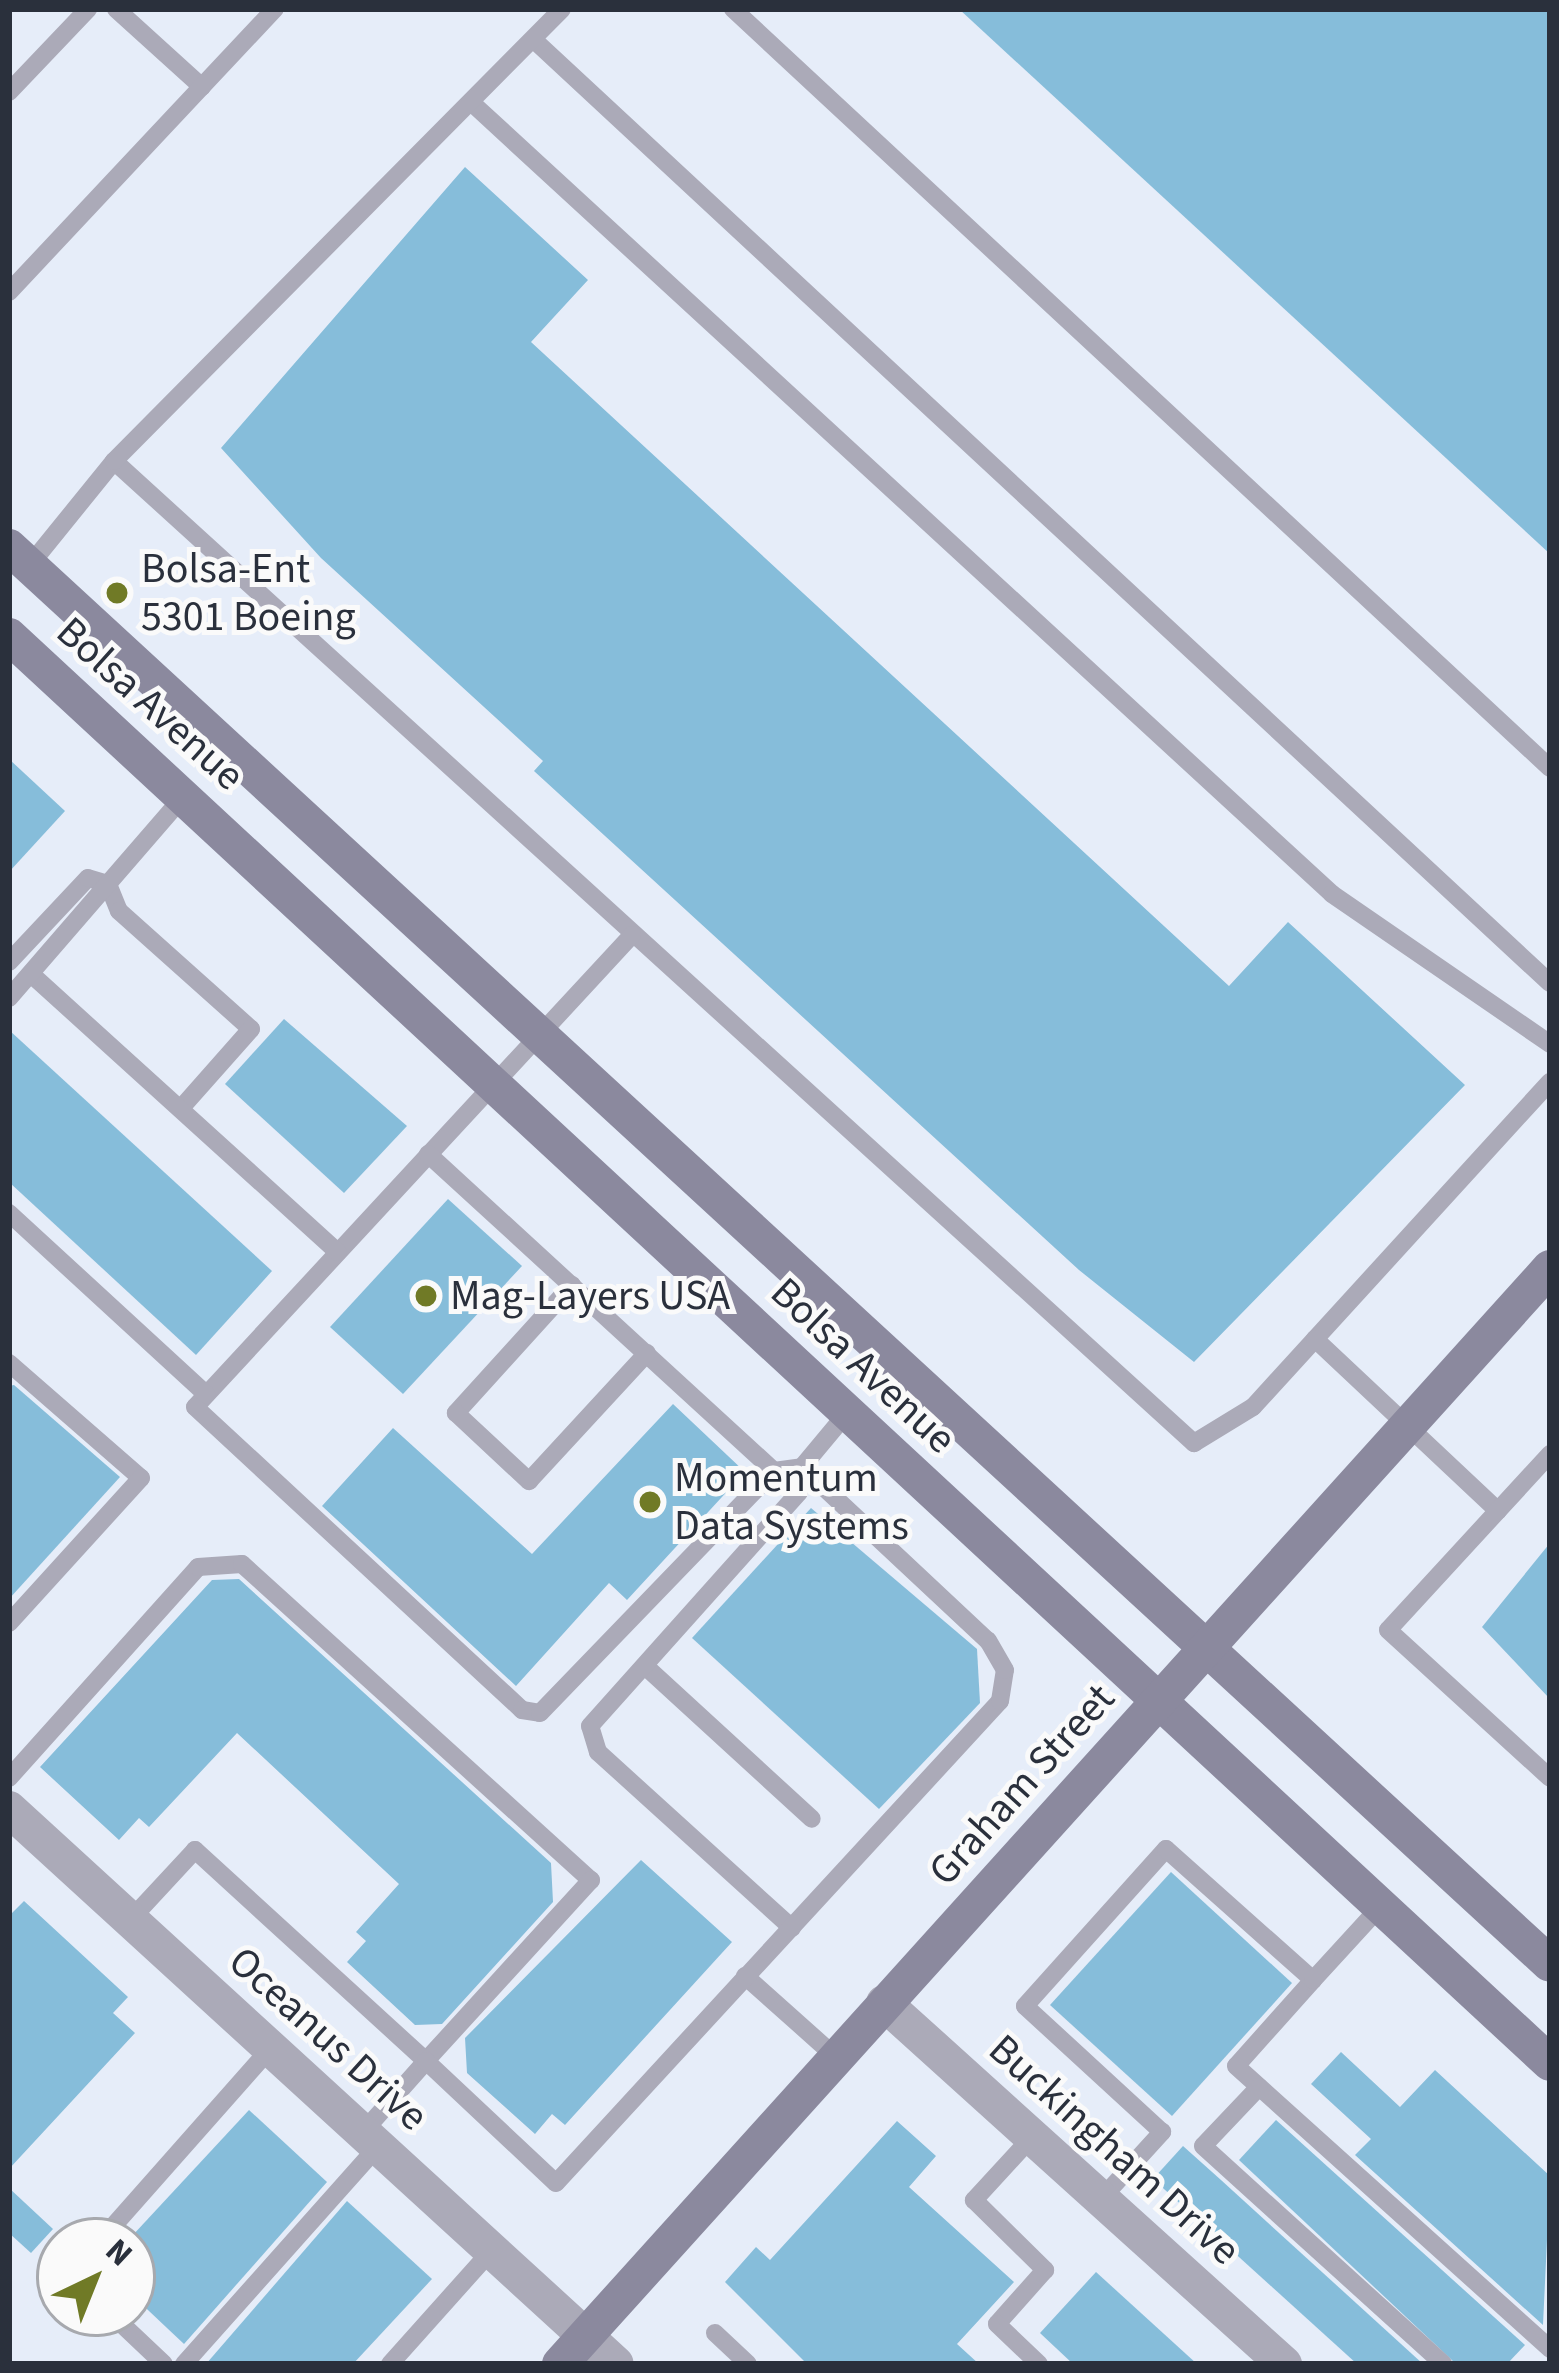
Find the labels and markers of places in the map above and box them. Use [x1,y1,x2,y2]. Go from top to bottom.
place label: Bolsa-Ent 5301 Boeing [141,544,356,642]
marker: Bolsa-Ent 5301 Boeing [104,580,130,606]
place label: Mag-Layers USA [450,1271,730,1321]
marker: Mag-Layers USA [413,1283,439,1309]
place label: Momentum Data Systems [674,1453,909,1552]
marker: Momentum Data Systems [637,1489,663,1515]

